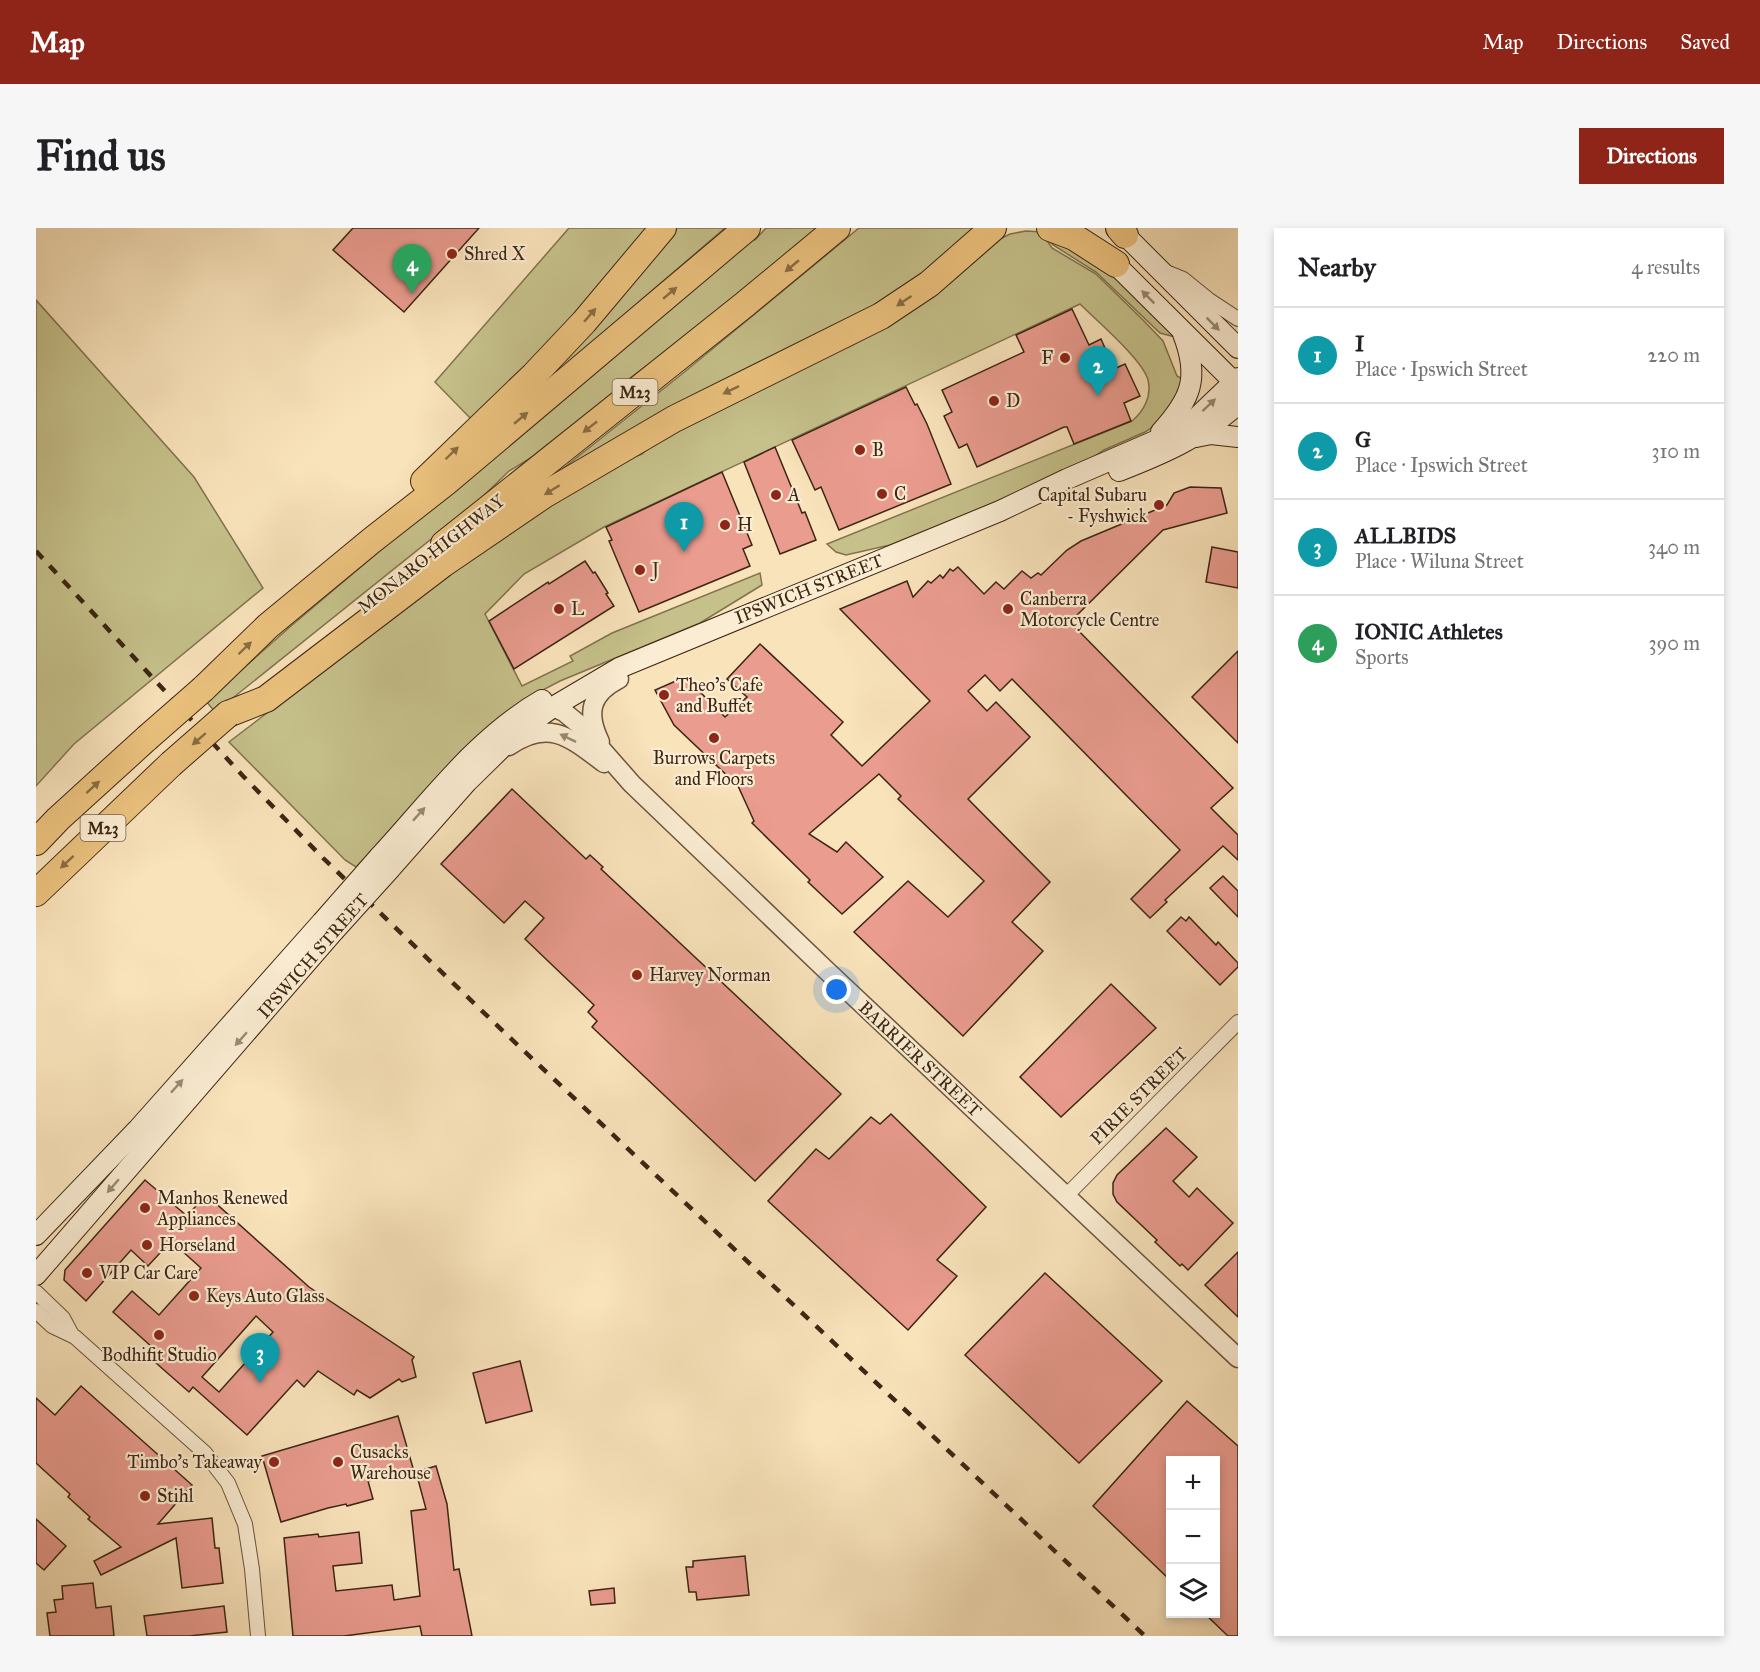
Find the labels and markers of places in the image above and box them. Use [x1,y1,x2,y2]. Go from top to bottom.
place label: Shred X [464,243,525,265]
pin: 4 [392,244,431,294]
marker: Shred X [445,247,459,261]
pin: 2 [1078,346,1118,396]
place label: F [1041,347,1053,369]
marker: F [1058,351,1072,365]
place label: D [1006,390,1020,412]
marker: D [987,394,1001,408]
place label: B [872,439,884,461]
marker: B [853,443,867,457]
place label: C [894,483,906,505]
place label: A [787,484,800,506]
place label: Capital Subaru - Fyshwick [1038,484,1148,527]
marker: C [875,487,889,501]
marker: A [769,488,783,502]
marker: Capital Subaru - Fyshwick [1152,498,1166,512]
pin: 1 [664,502,704,552]
place label: H [737,514,753,536]
marker: H [718,518,732,532]
place label: J [650,559,660,582]
marker: J [633,563,647,577]
place label: Canberra Motorcycle Centre [1020,588,1159,631]
place label: L [571,598,585,620]
marker: L [552,602,566,616]
marker: Canberra Motorcycle Centre [1001,602,1015,616]
place label: Theo's Cafe and Buffet [676,674,763,717]
marker: Theo's Cafe and Buffet [657,688,671,702]
marker: Burrows Carpets and Floors [707,731,721,745]
place label: Burrows Carpets and Floors [653,747,775,790]
place label: Harvey Norman [649,964,771,986]
marker: Harvey Norman [630,968,644,982]
place label: Manhos Renewed Appliances [156,1187,288,1230]
marker: Manhos Renewed Appliances [138,1201,152,1215]
place label: Horseland [159,1234,236,1256]
marker: Horseland [140,1238,154,1252]
place label: VIP Car Care [98,1262,198,1284]
marker: VIP Car Care [80,1266,94,1280]
place label: Keys Auto Glass [206,1285,325,1307]
marker: Keys Auto Glass [187,1289,201,1303]
marker: Bodhifit Studio [152,1328,166,1342]
pin: 3 [240,1334,280,1383]
place label: Bodhifit Studio [101,1344,217,1366]
place label: Cusacks Warehouse [350,1441,431,1484]
place label: Timbo’s Takeaway [127,1451,263,1473]
marker: Timbo’s Takeaway [267,1455,281,1469]
marker: Cusacks Warehouse [331,1455,345,1469]
place label: Stihl [157,1485,194,1507]
marker: Stihl [138,1489,152,1503]

